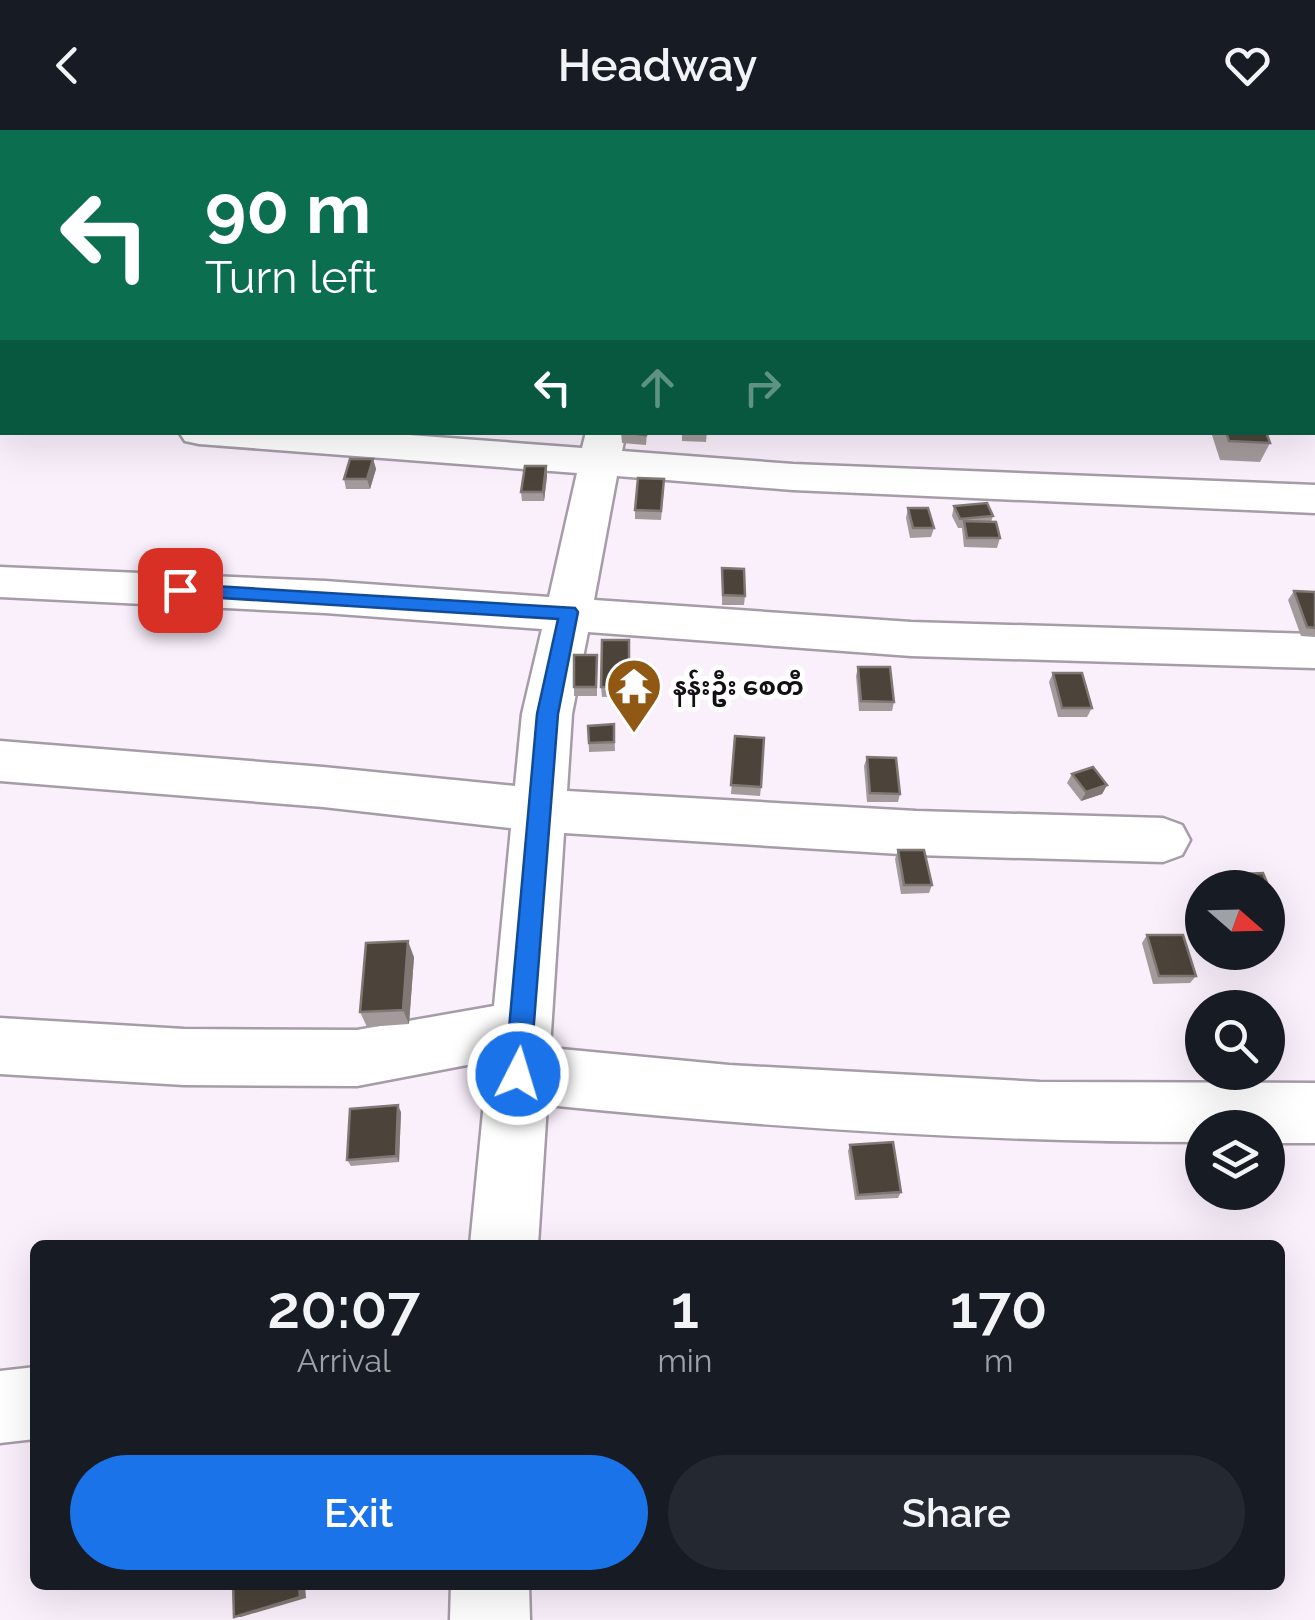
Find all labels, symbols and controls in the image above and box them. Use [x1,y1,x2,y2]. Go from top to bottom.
icon: back [40,38,95,93]
icon: heart [1220,38,1275,93]
text: Headway [558,39,757,92]
text: 90 m [205,167,371,249]
icon: left [40,170,170,300]
text: Turn left [205,251,377,304]
icon: left [525,360,580,415]
icon: ahead [630,360,685,415]
icon: right [735,360,790,415]
pin [138,548,223,633]
icon: arrive [153,563,208,618]
temple icon: နန်းဦး စေတီ [604,656,664,735]
place label: နန်းဦး စေတီ [673,669,804,707]
north arrow [1185,870,1285,970]
map controls [1185,870,1285,1210]
button: search [1185,990,1285,1090]
position arrow [466,1022,570,1126]
button: layers [1185,1110,1285,1210]
text: 20:07 [267,1272,420,1342]
text: 1 [671,1272,699,1342]
text: 170 [950,1272,1048,1342]
text: Arrival [297,1342,391,1379]
text: min [657,1342,712,1379]
text: m [984,1342,1013,1379]
button: Exit [70,1455,648,1570]
button: Share [668,1455,1245,1570]

